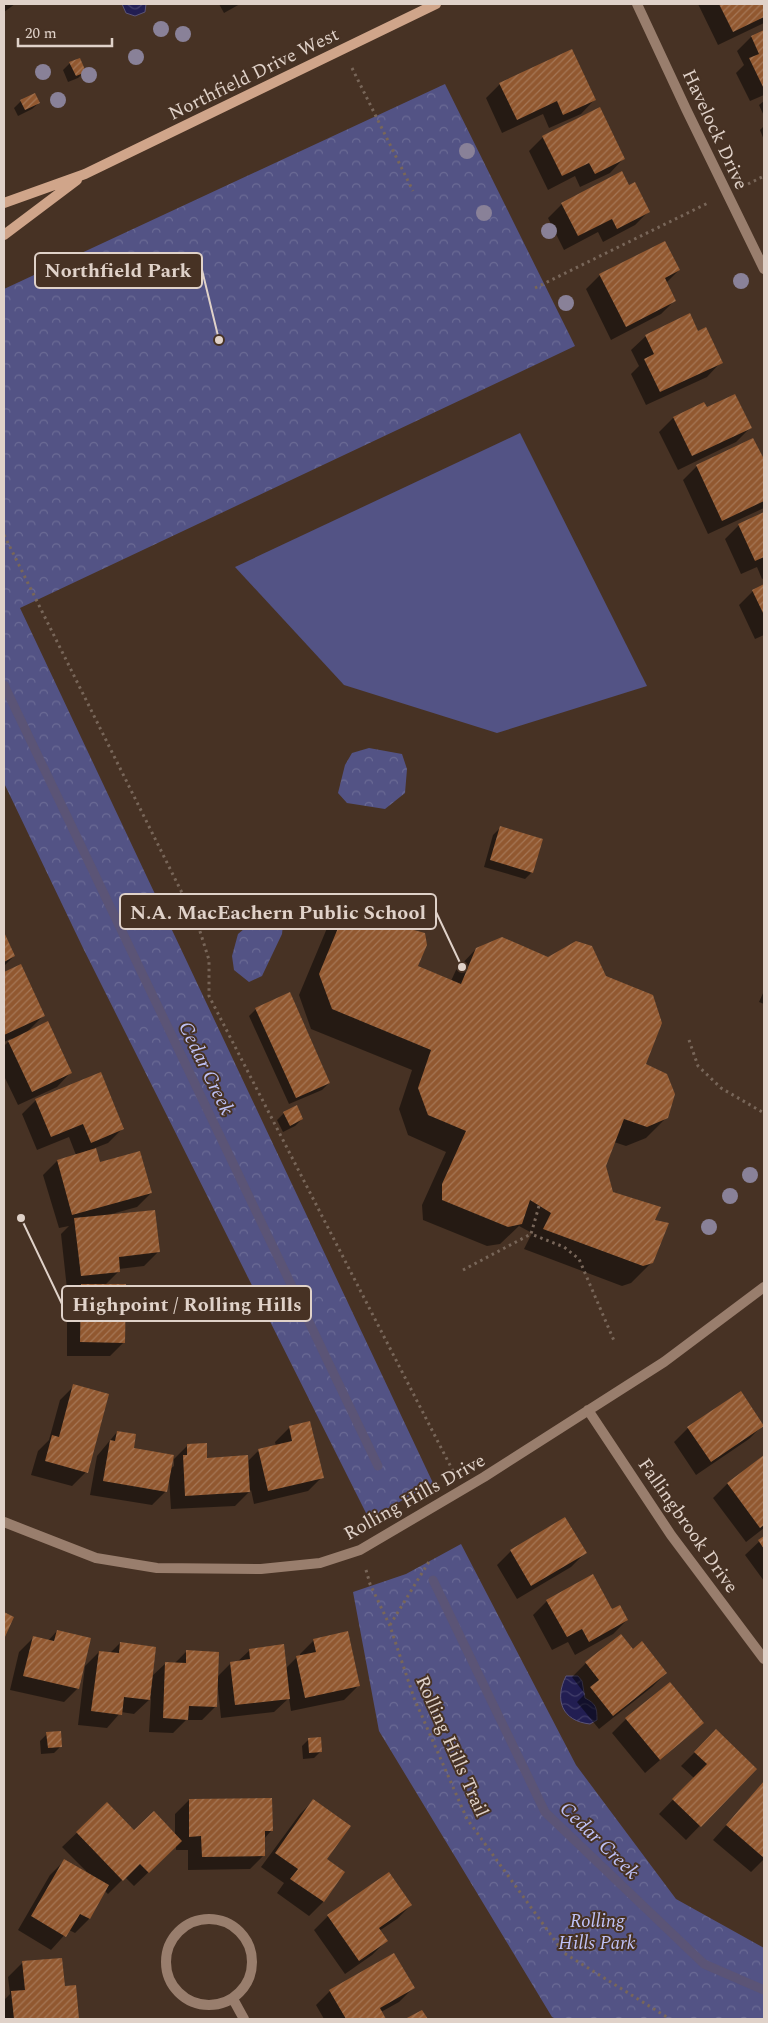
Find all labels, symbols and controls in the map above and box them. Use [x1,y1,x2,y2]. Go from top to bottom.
scale bar [18,15,111,47]
street label: Northfield Drive West [163,20,344,128]
text: 20 m [25,22,57,45]
street label: Havelock Drive [674,65,755,195]
callout: Northfield Park [35,253,202,288]
text: Northfield Park [44,256,192,286]
callout: N.A. MacEachern Public School [120,894,436,929]
text: N.A. MacEachern Public School [130,898,426,928]
water label: Cedar Creek [170,1016,242,1121]
callout: Highpoint / Rolling Hills [62,1286,311,1321]
text: Highpoint / Rolling Hills [72,1290,302,1320]
street label: Rolling Hills Drive [339,1446,491,1548]
street label: Fallingbrook Drive [630,1452,745,1600]
street label: Rolling Hills Trail [407,1671,496,1822]
water label: Cedar Creek [552,1795,647,1887]
park label: Rolling Hills Park [558,1907,636,1958]

